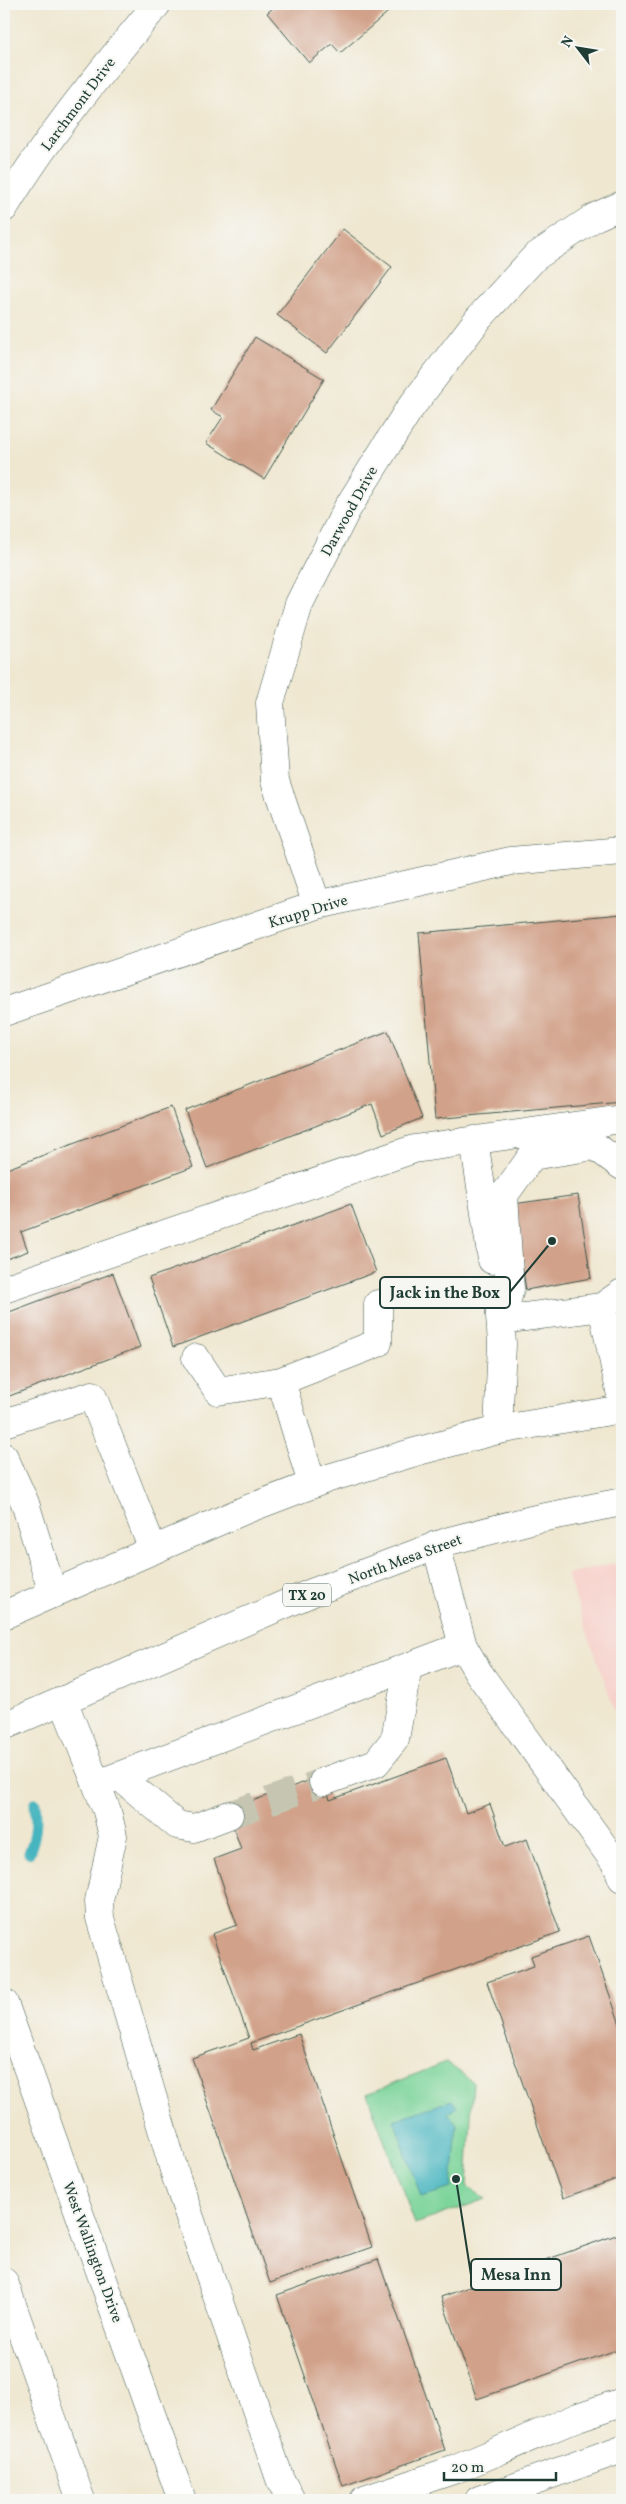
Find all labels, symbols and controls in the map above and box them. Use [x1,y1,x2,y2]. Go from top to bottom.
north arrow [554,22,604,72]
text: N [557,33,579,51]
street label: Larchmont Drive [37,54,121,156]
street label: Darwood Drive [317,463,384,561]
street label: Krupp Drive [266,890,351,934]
callout: Jack in the Box [380,1277,510,1308]
text: Jack in the Box [389,1283,500,1305]
street label: North Mesa Street [346,1530,465,1591]
road number: TX 20 [283,1584,331,1606]
street label: West Wallington Drive [56,2179,127,2326]
callout: Mesa Inn [471,2259,561,2290]
text: Mesa Inn [481,2265,551,2287]
scale bar [444,2449,556,2481]
text: 20 m [451,2458,484,2479]

